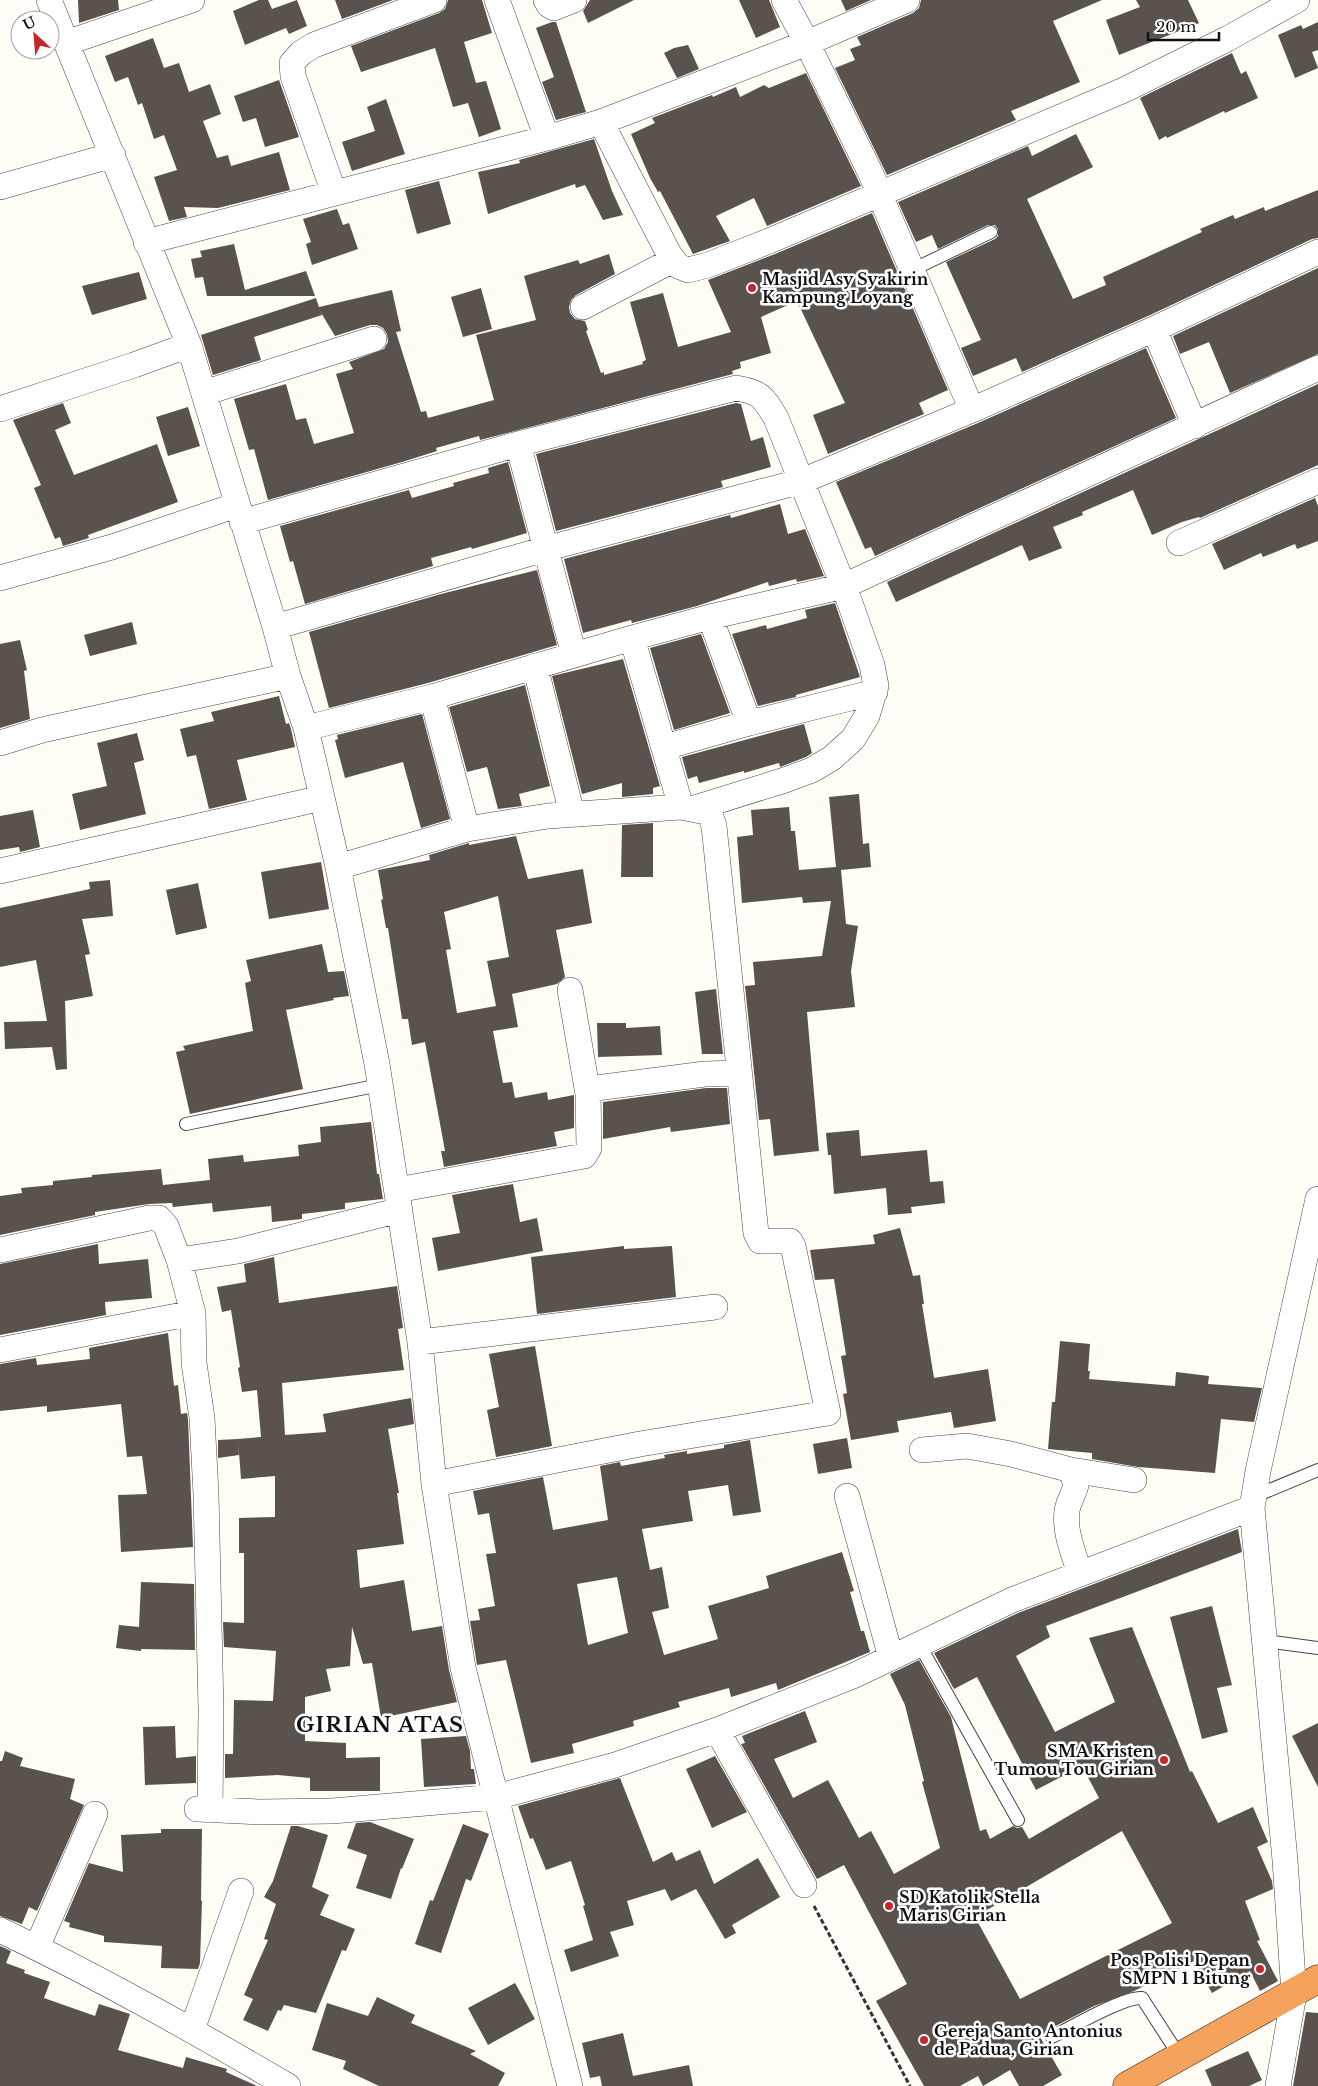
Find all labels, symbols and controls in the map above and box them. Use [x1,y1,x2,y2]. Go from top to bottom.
north arrow [10,10,60,60]
scale bar [1148,10,1219,42]
text: U [20,12,39,34]
text: 20 m [1156,17,1196,36]
place label: Masjid Asy Syakirin Kampung Loyang [762,269,929,307]
marker: Masjid Asy Syakirin Kampung Loyang [746,282,758,294]
district label: GIRIAN ATAS [296,1712,464,1738]
place label: SMA Kristen Tumou Tou Girian [994,1741,1154,1779]
marker: SMA Kristen Tumou Tou Girian [1158,1754,1170,1766]
place label: SD Katolik Stella Maris Girian [899,1887,1040,1925]
marker: SD Katolik Stella Maris Girian [883,1900,895,1912]
place label: Pos Polisi Depan SMPN 1 Bitung [1110,1950,1251,1988]
marker: Pos Polisi Depan SMPN 1 Bitung [1254,1963,1266,1975]
place label: Gereja Santo Antonius de Padua, Girian [934,2021,1123,2059]
marker: Gereja Santo Antonius de Padua, Girian [918,2034,930,2046]

